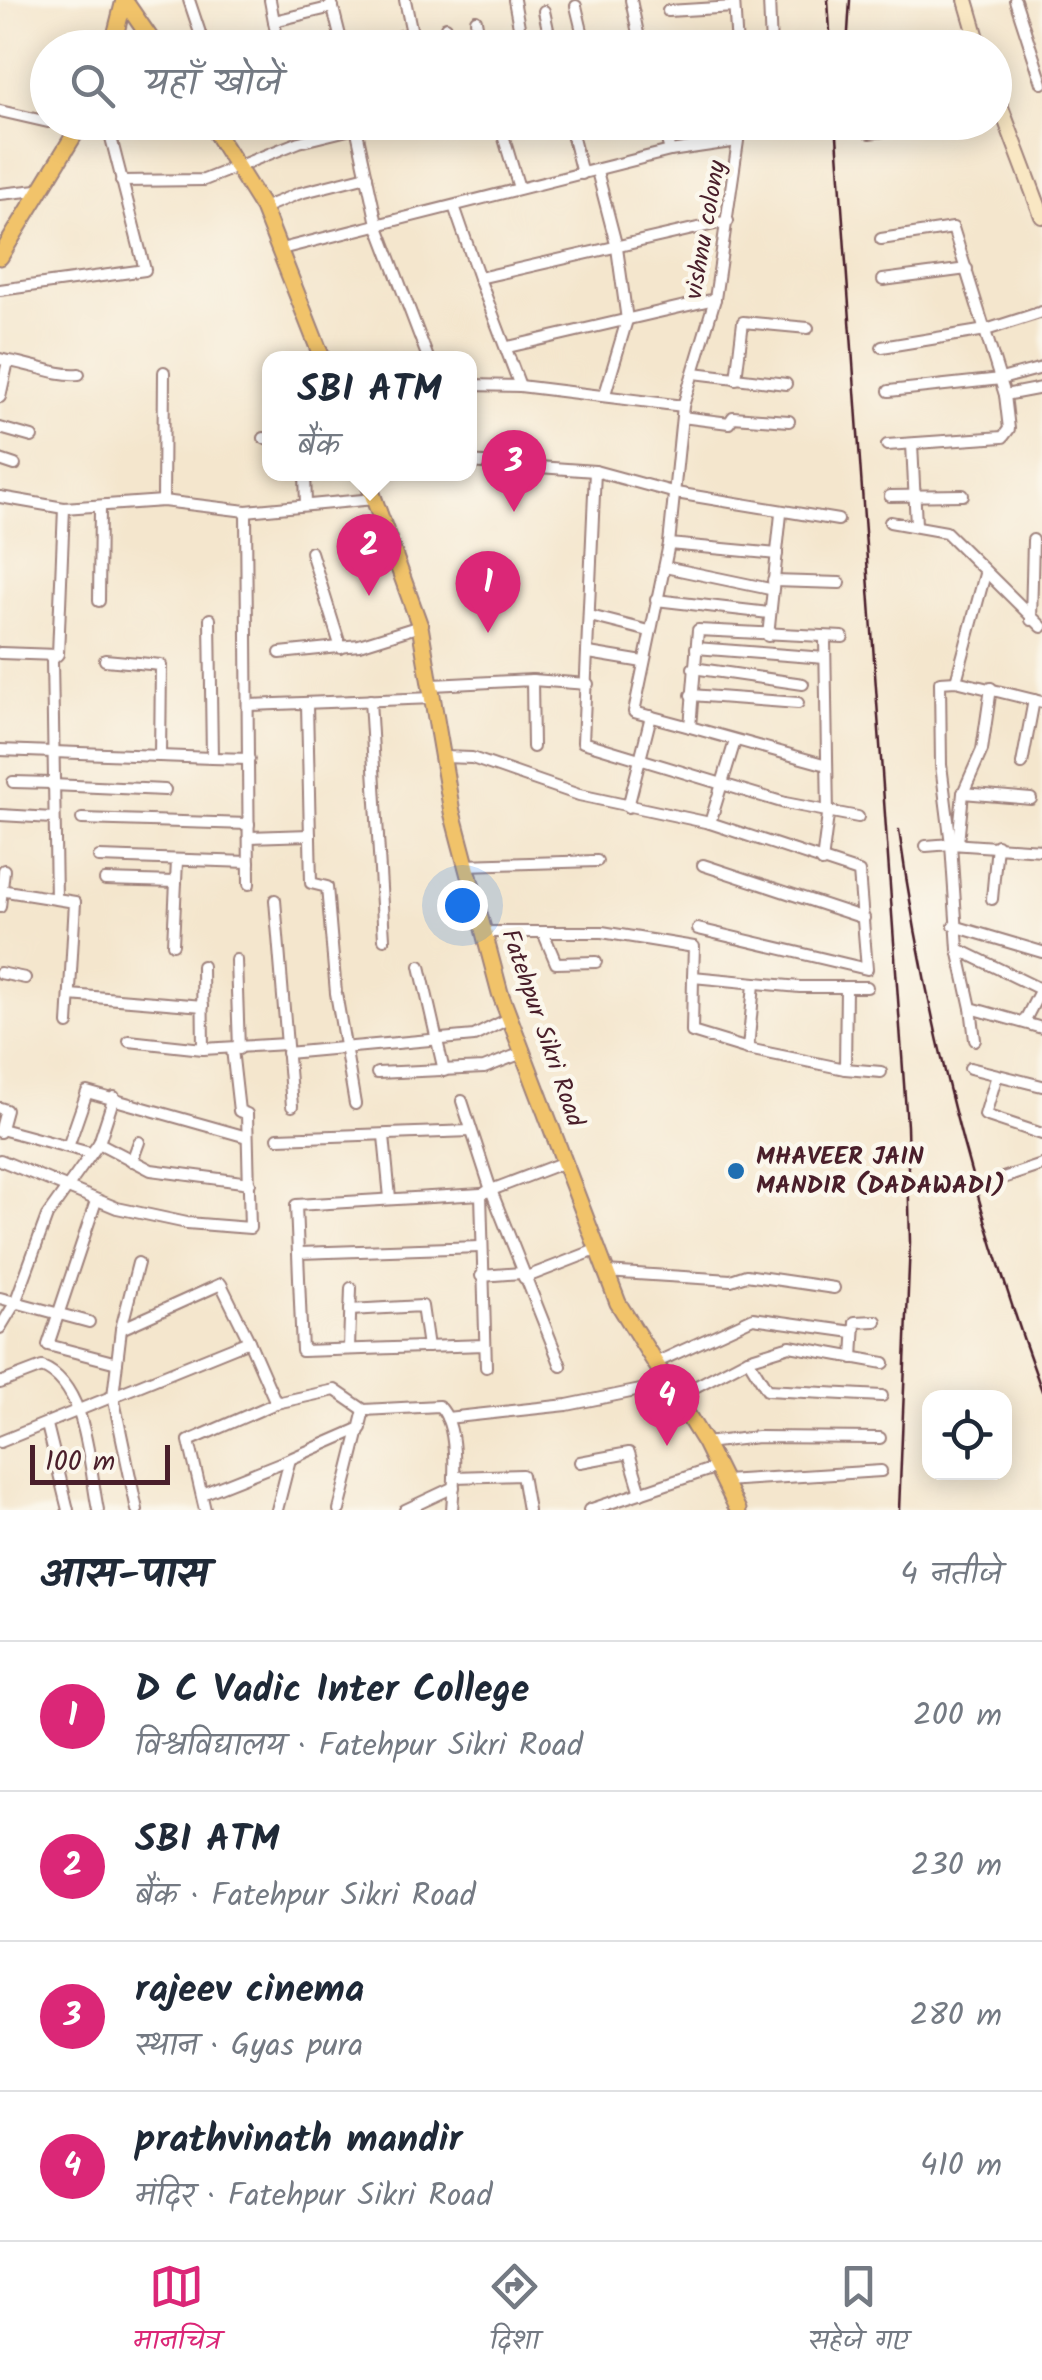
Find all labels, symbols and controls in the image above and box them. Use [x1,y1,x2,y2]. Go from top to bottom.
search box [30,30,1012,140]
text: यहाँ खोजें [145,55,282,115]
icon: search [65,58,120,113]
street label: vishnu colony [674,157,738,303]
popup [262,351,477,481]
text: SBI ATM [297,361,442,421]
text: बैंक [297,421,340,472]
pin: 3 [482,430,546,512]
pin: 2 [336,514,402,596]
pin: 1 [456,550,520,633]
your location [437,880,488,931]
street label: Fatehpur Sikri Road [489,924,595,1134]
place label: MHAVEER JAIN MANDIR (DADAWADI) [756,1137,1005,1206]
marker: MHAVEER JAIN MANDIR (DADAWADI) [725,1160,747,1182]
pin: 4 [634,1364,700,1446]
map controls [922,1390,1012,1480]
button: locate [922,1390,1012,1480]
scale bar [30,1440,170,1484]
text: 100 m [45,1440,115,1485]
text: आस-पास [40,1542,209,1609]
text: 4 नतीजे [900,1550,1002,1601]
text: D C Vadic Inter College [135,1661,529,1721]
text: 1 [68,1691,77,1742]
text: 200 m [913,1691,1002,1742]
text: विश्वविद्यालय · Fatehpur Sikri Road [135,1721,583,1772]
text: SBI ATM [135,1811,279,1871]
text: 2 [63,1841,82,1892]
text: 230 m [911,1841,1002,1892]
text: बैंक · Fatehpur Sikri Road [135,1871,476,1922]
text: rajeev cinema [135,1961,364,2021]
text: 3 [64,1991,81,2042]
text: 280 m [910,1991,1002,2042]
text: स्थान · Gyas pura [135,2021,363,2072]
text: prathvinath mandir [135,2111,462,2171]
text: 4 [64,2141,81,2192]
text: 410 m [920,2141,1002,2192]
text: मंदिर · Fatehpur Sikri Road [135,2171,492,2222]
tab: मानचित्र [133,2259,220,2364]
tab: दिशा [487,2259,542,2364]
tab: सहेजे गए [809,2259,909,2364]

